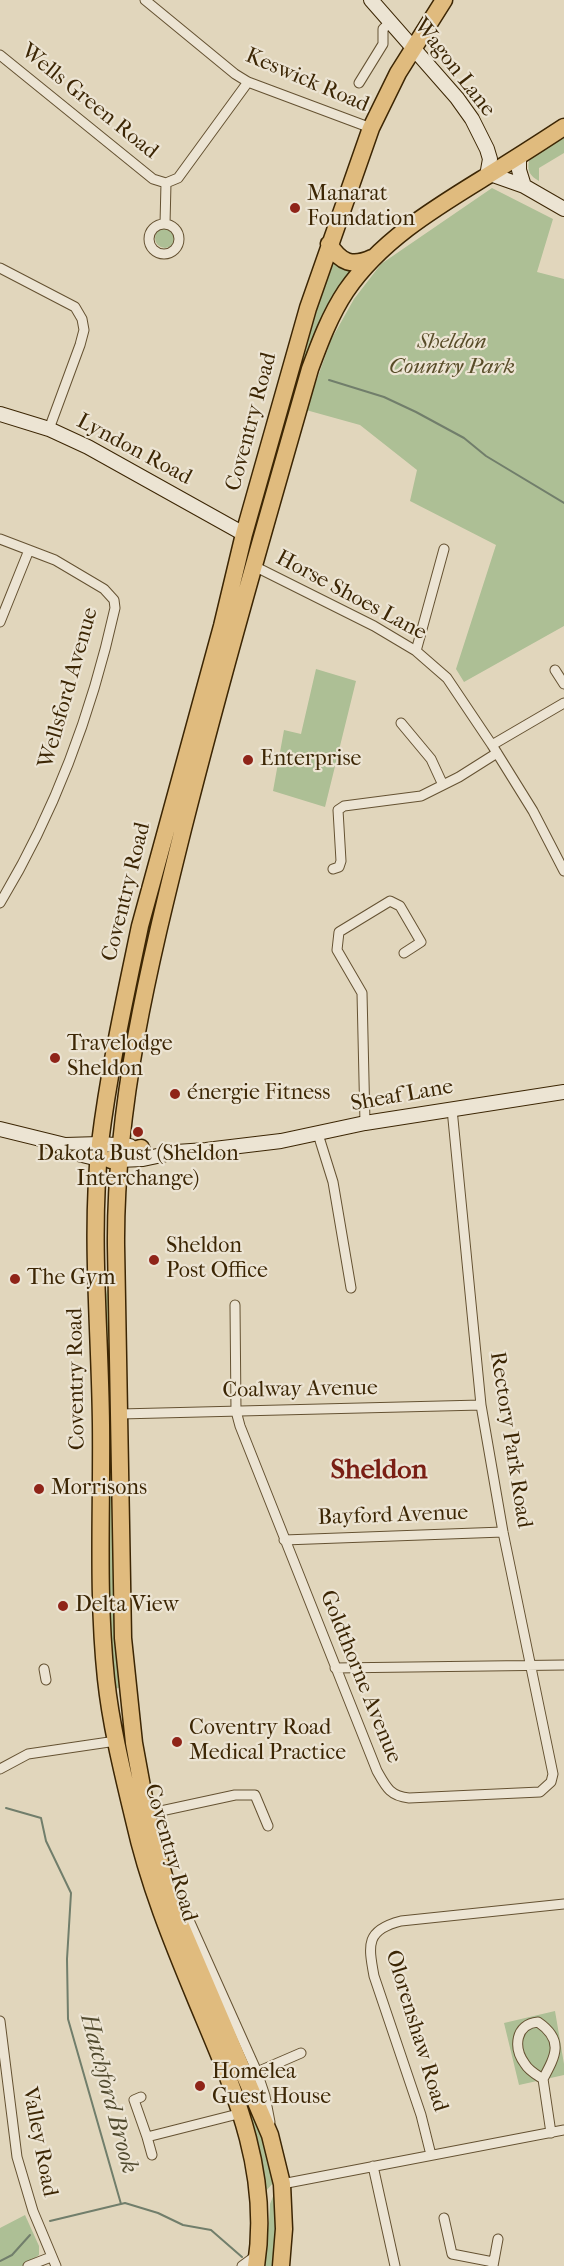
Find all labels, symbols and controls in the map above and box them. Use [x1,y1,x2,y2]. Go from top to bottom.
street label: Wagon Lane [407,14,501,122]
street label: Wells Green Road [15,39,163,165]
street label: Keswick Road [241,43,373,119]
place label: Manarat Foundation [307,182,415,234]
marker: Manarat Foundation [288,201,302,215]
park label: Sheldon Country Park [389,330,515,382]
street label: Coventry Road [221,350,283,494]
street label: Lyndon Road [72,409,196,491]
street label: Horse Shoes Lane [271,545,431,647]
street label: Wellsford Avenue [33,605,105,771]
place label: Enterprise [260,747,361,773]
marker: Enterprise [241,753,255,767]
street label: Coventry Road [97,820,157,964]
place label: Travelodge Sheldon [67,1032,173,1084]
marker: Travelodge Sheldon [48,1051,62,1065]
street label: Sheaf Lane [349,1074,455,1118]
place label: énergie Fitness [187,1081,330,1107]
marker: énergie Fitness [168,1087,182,1101]
marker: Dakota Bust (Sheldon Interchange) [131,1125,145,1139]
place label: Dakota Bust (Sheldon Interchange) [37,1142,239,1194]
place label: Sheldon Post Office [166,1234,268,1286]
marker: Sheldon Post Office [147,1253,161,1267]
place label: The Gym [27,1266,116,1292]
marker: The Gym [8,1272,22,1286]
street label: Coventry Road [63,1308,91,1450]
street label: Rectory Park Road [483,1350,537,1530]
street label: Coalway Avenue [222,1375,378,1405]
district label: Sheldon [331,1454,427,1488]
place label: Morrisons [51,1476,147,1502]
marker: Morrisons [32,1482,46,1496]
street label: Bayford Avenue [317,1500,469,1532]
street label: Goldthorne Avenue [313,1587,407,1767]
place label: Delta View [75,1593,179,1619]
marker: Delta View [56,1599,70,1613]
place label: Coventry Road Medical Practice [189,1716,346,1768]
marker: Coventry Road Medical Practice [170,1735,184,1749]
street label: Coventry Road [138,1781,202,1925]
street label: Olorenshaw Road [379,1947,453,2115]
water label: Hatchford Brook [73,2011,143,2177]
place label: Homelea Guest House [212,2060,331,2112]
marker: Homelea Guest House [193,2079,207,2093]
street label: Valley Road [15,2085,63,2199]

